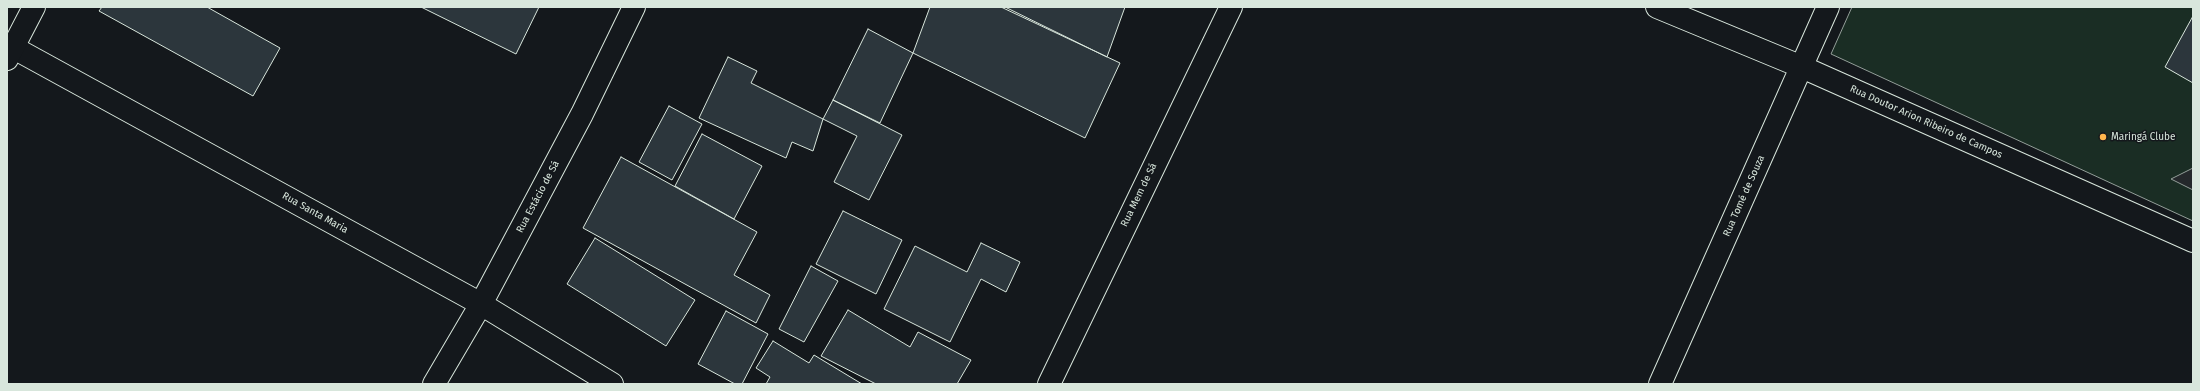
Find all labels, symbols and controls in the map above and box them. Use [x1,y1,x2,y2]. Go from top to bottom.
street label: Rua Doutor Arion Ribeiro de Campos [1848,83,2004,161]
place label: Maringá Clube [2111,131,2175,143]
marker: Maringá Clube [2098,132,2108,142]
street label: Rua Tomé de Souza [1721,153,1767,239]
street label: Rua Estácio de Sá [514,159,562,235]
street label: Rua Mem de Sá [1118,161,1160,229]
street label: Rua Santa Maria [280,190,350,236]

